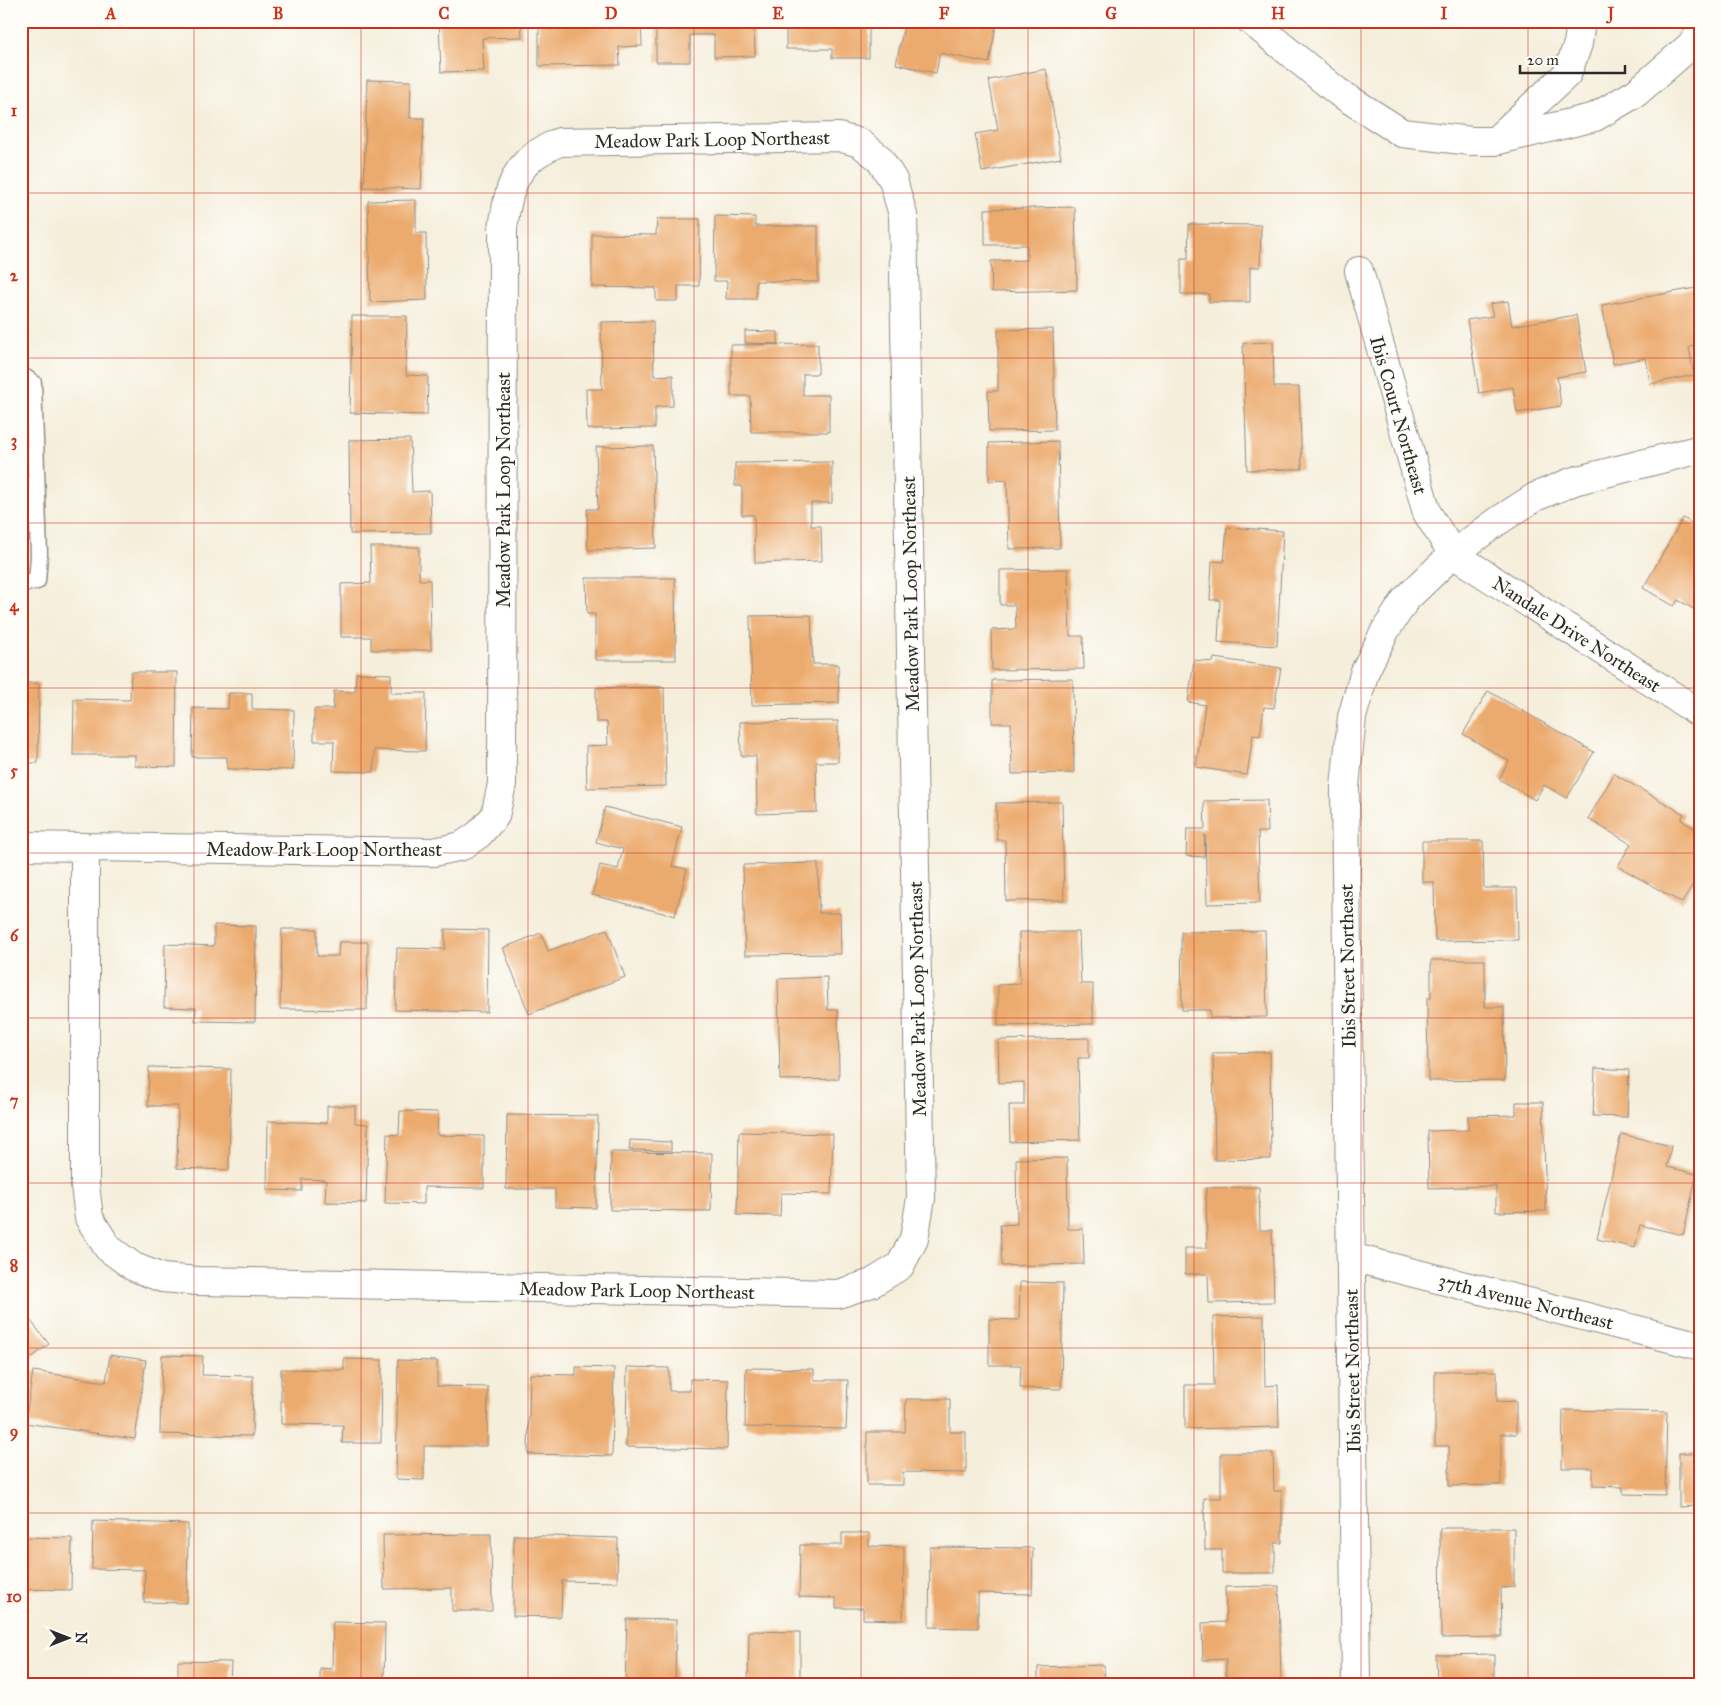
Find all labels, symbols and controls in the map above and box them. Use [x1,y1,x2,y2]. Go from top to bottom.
text: A [105,4,117,23]
text: B [273,4,283,23]
text: C [439,4,450,23]
text: D [605,4,618,23]
text: E [772,4,784,23]
text: F [939,4,950,23]
text: G [1105,4,1117,23]
text: H [1271,4,1285,23]
text: I [1441,4,1448,23]
text: J [1606,4,1615,24]
scale bar [1520,42,1624,74]
text: 20 m [1527,51,1559,69]
text: 1 [11,101,18,120]
street label: Meadow Park Loop Northeast [594,126,830,153]
text: 2 [10,266,19,285]
street label: Ibis Court Northeast [1365,333,1432,497]
street label: Meadow Park Loop Northeast [492,372,515,608]
text: 3 [11,431,17,451]
street label: Meadow Park Loop Northeast [897,476,924,712]
street label: Nandale Drive Northeast [1488,571,1665,698]
text: 4 [10,596,20,616]
text: 5 [10,761,18,780]
street label: Meadow Park Loop Northeast [206,838,442,861]
street label: Meadow Park Loop Northeast [904,881,931,1117]
street label: Ibis Street Northeast [1335,883,1360,1048]
text: 6 [10,926,19,945]
text: 7 [10,1091,19,1110]
text: 8 [10,1256,18,1275]
street label: 37th Avenue Northeast [1436,1269,1616,1334]
street label: Meadow Park Loop Northeast [519,1277,755,1304]
street label: Ibis Street Northeast [1340,1288,1365,1453]
text: 9 [10,1422,18,1442]
text: 10 [6,1587,22,1606]
north arrow [42,1614,92,1664]
text: N [72,1632,89,1644]

